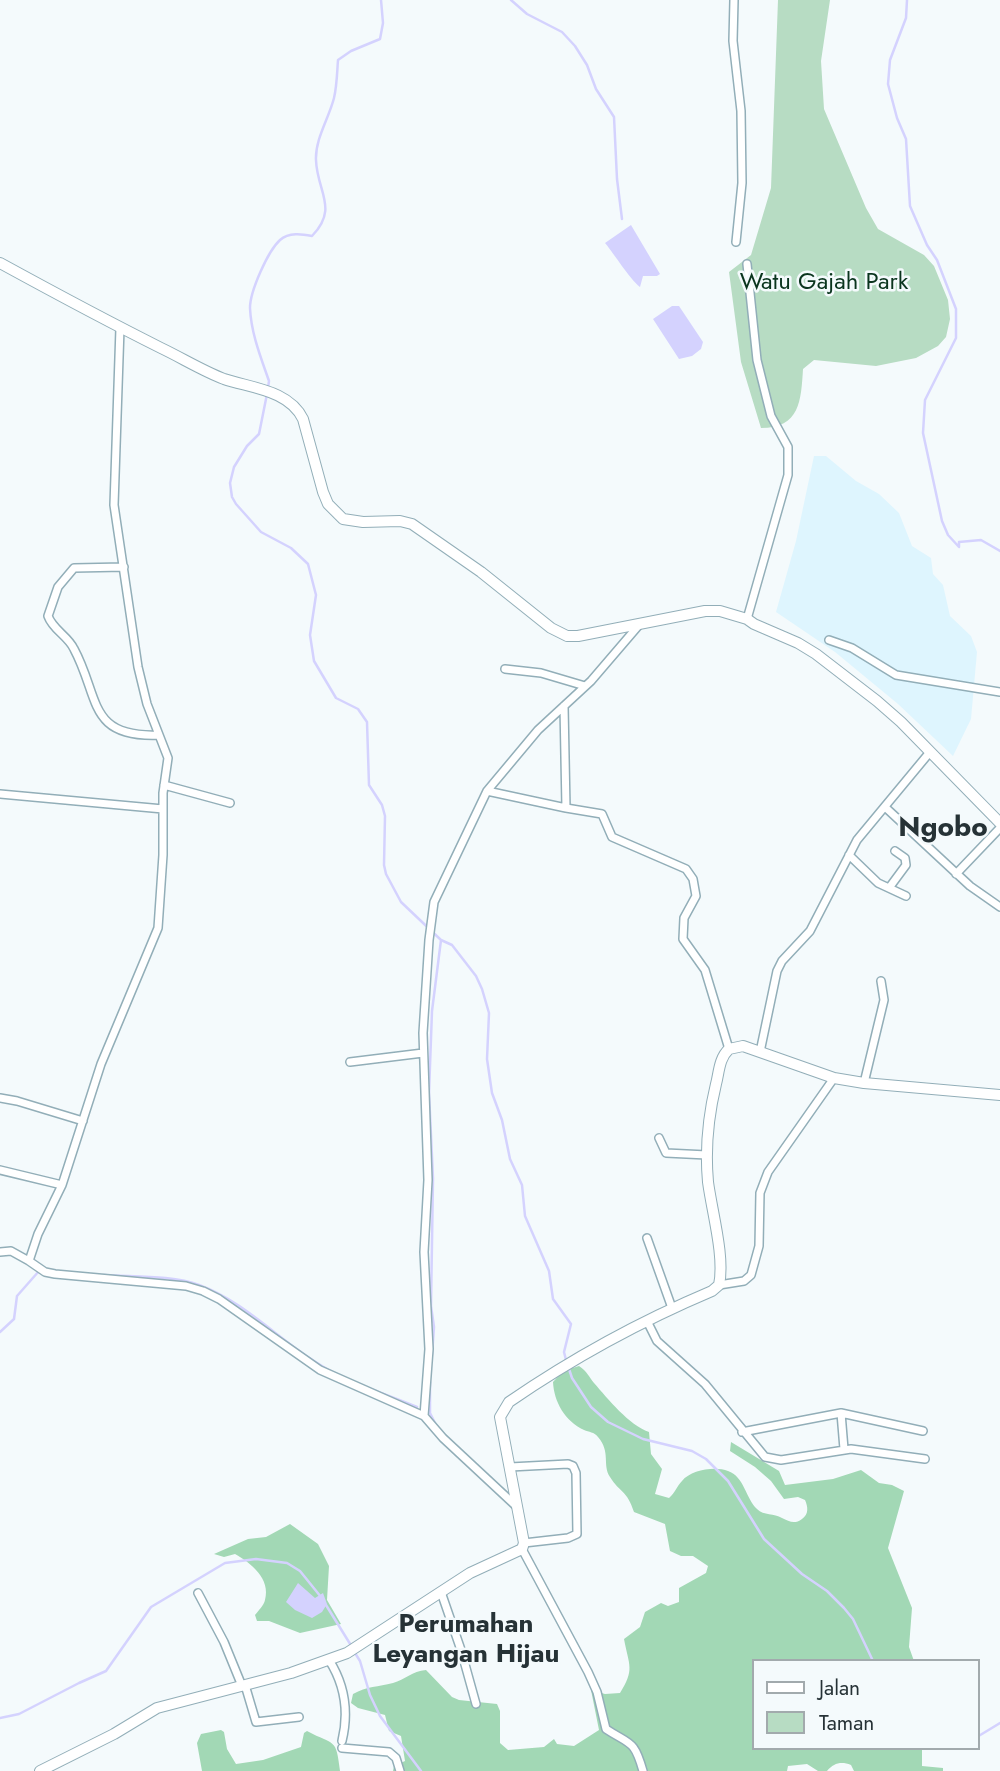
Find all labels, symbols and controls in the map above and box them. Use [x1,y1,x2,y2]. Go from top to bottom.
park label: Watu Gajah Park [740,269,908,297]
district label: Ngobo [898,812,988,846]
district label: Perumahan Leyangan Hijau [372,1610,560,1672]
legend [752,1659,979,1750]
text: Jalan [819,1673,860,1703]
text: Taman [819,1708,874,1738]

